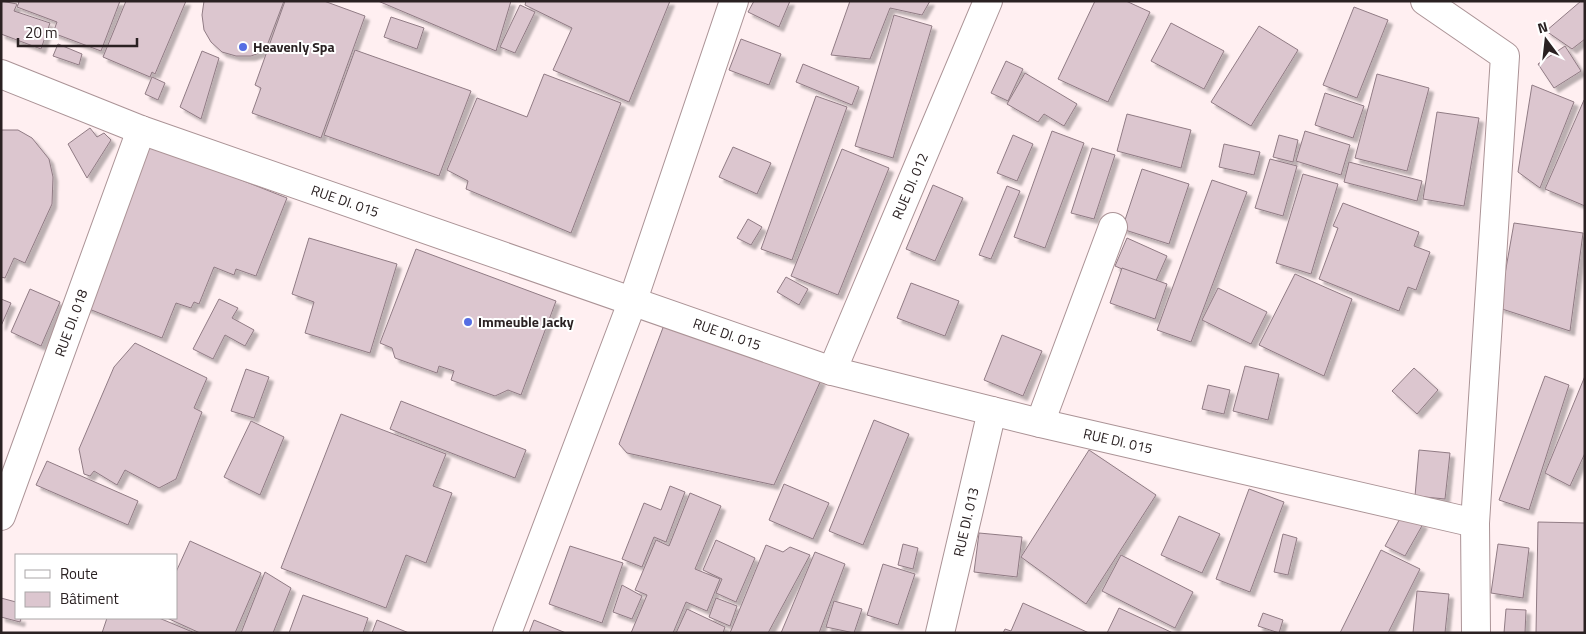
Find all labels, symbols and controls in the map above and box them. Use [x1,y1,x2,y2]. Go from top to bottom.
scale bar [18,15,136,47]
north arrow [1521,15,1571,65]
text: N [1535,16,1550,38]
text: 20 m [25,21,58,44]
place label: Heavenly Spa [253,36,335,57]
marker: Heavenly Spa [237,41,249,53]
street label: RUE DI. 012 [886,149,933,222]
street label: RUE DI. 015 [308,179,382,222]
street label: RUE DI. 018 [49,286,93,360]
place label: Immeuble Jacky [478,311,574,332]
street label: RUE DI. 015 [690,312,764,355]
marker: Immeuble Jacky [462,316,474,328]
street label: RUE DI. 015 [1081,422,1155,459]
street label: RUE DI. 013 [947,485,984,559]
legend [15,554,178,619]
text: Route [60,562,98,585]
text: Bâtiment [60,587,119,610]

